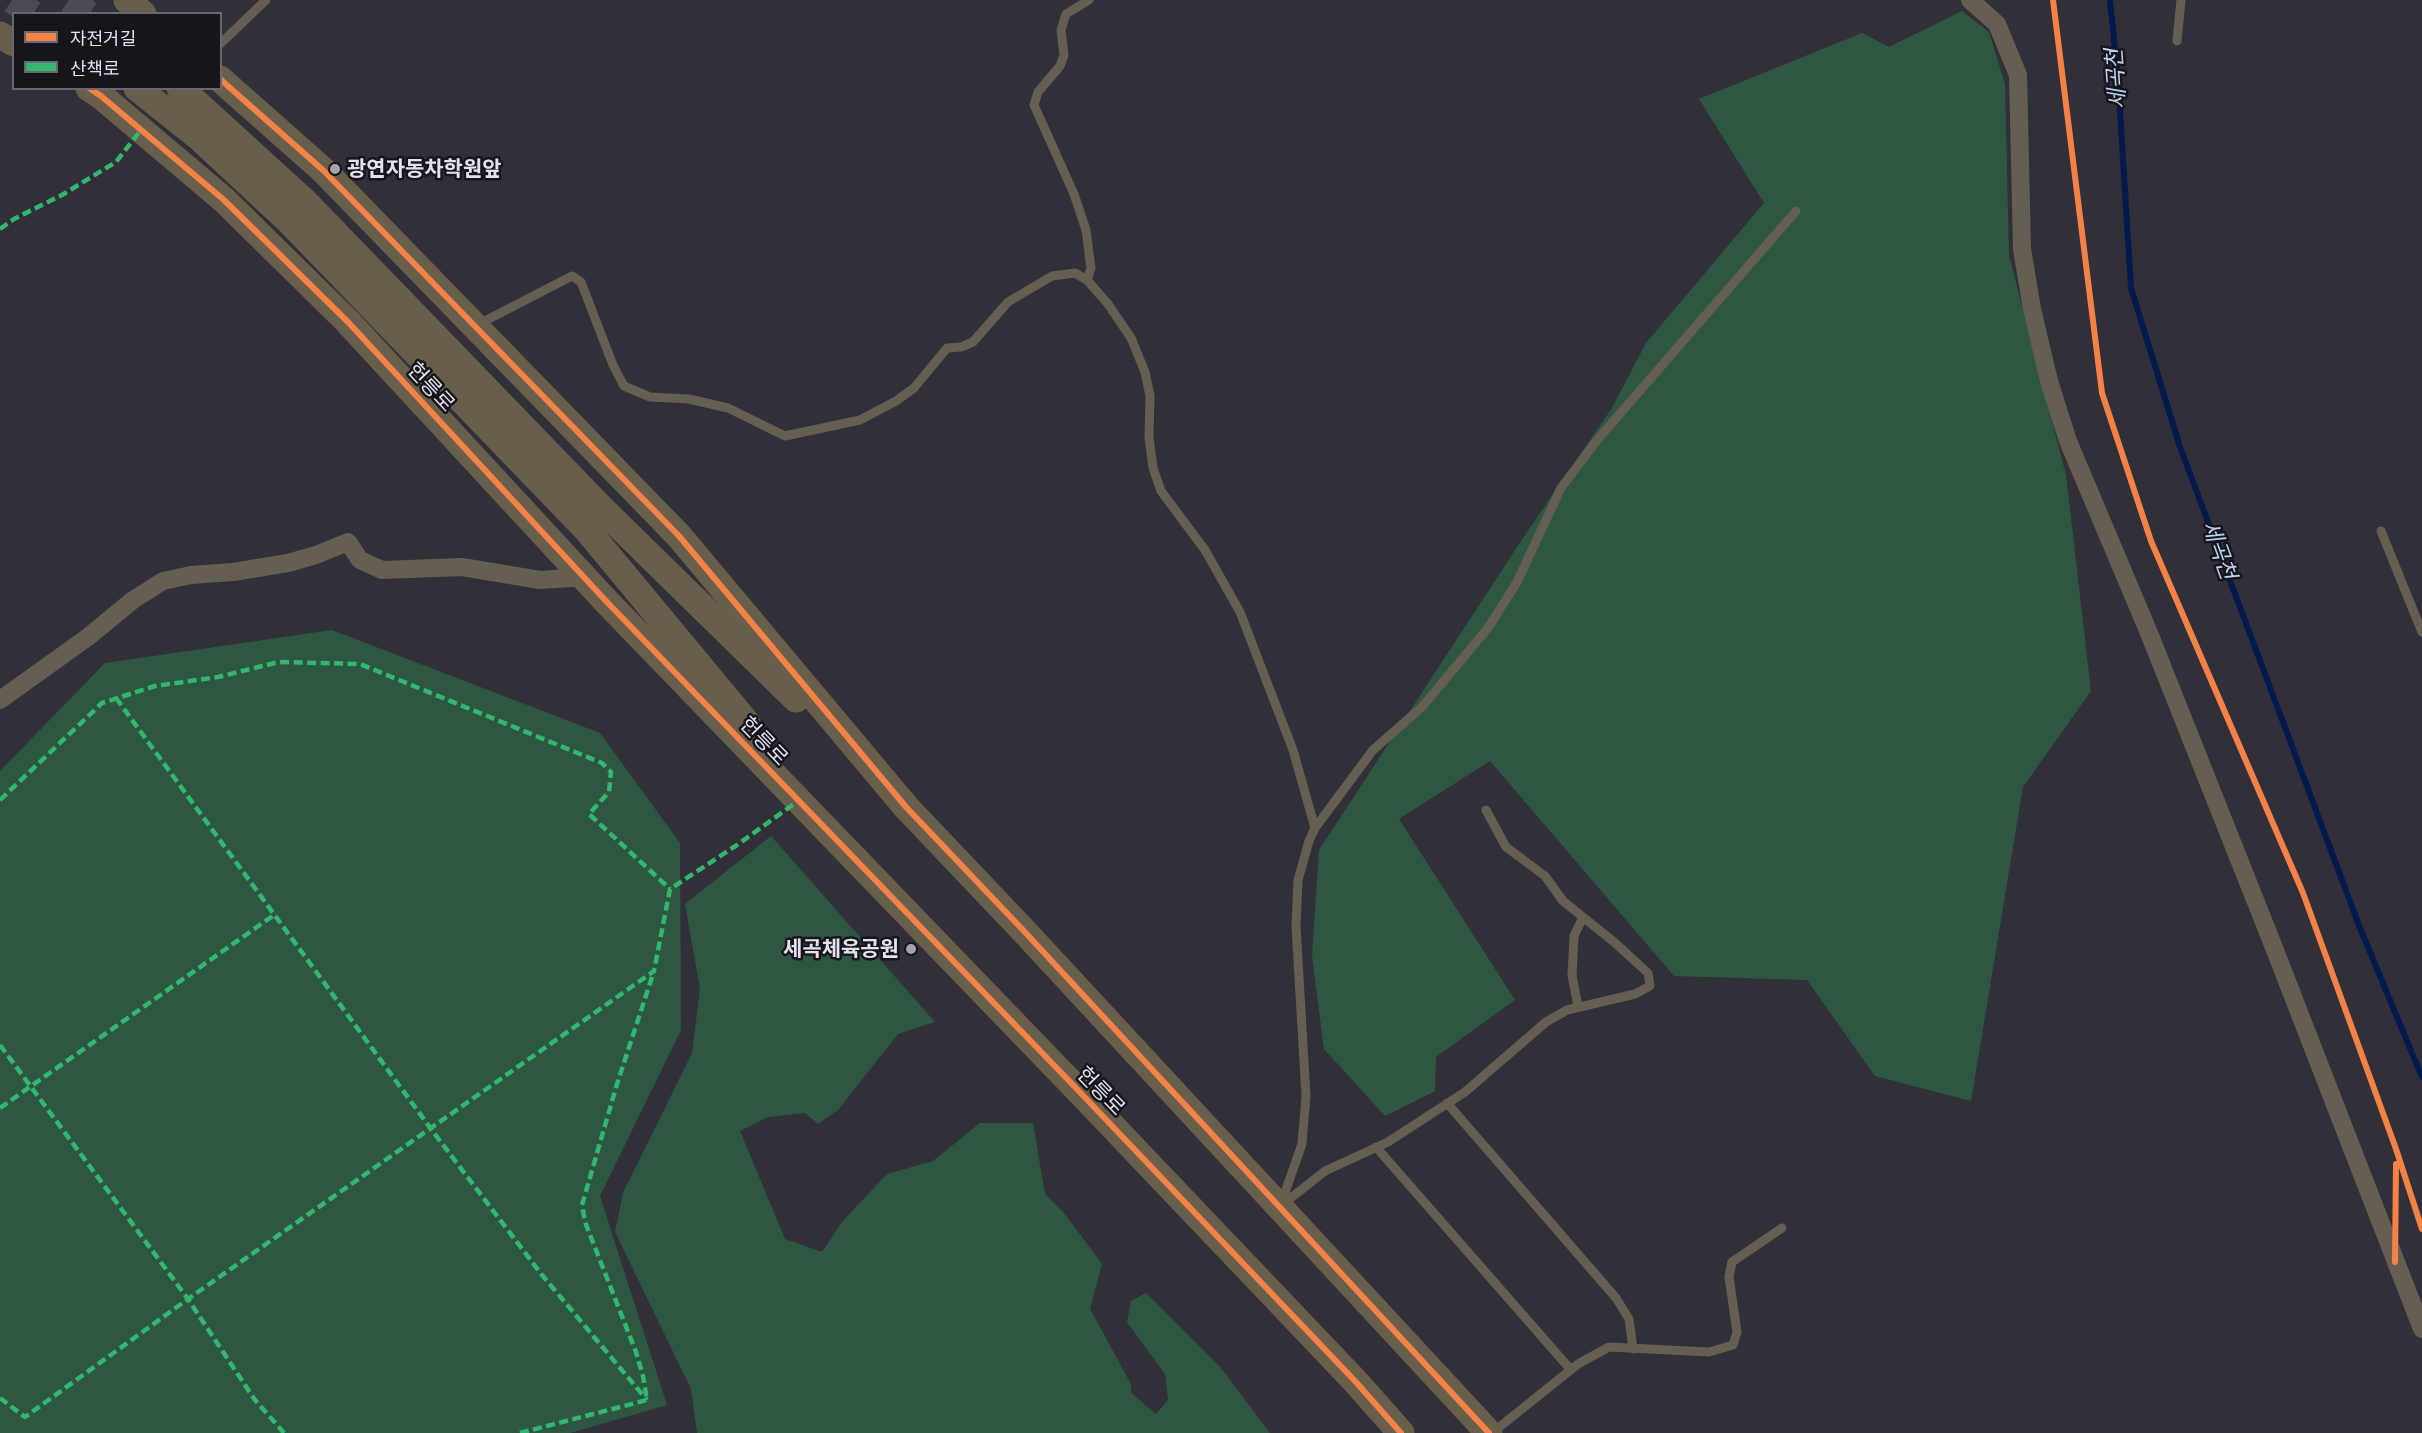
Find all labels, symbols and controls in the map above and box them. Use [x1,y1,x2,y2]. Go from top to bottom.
legend [12,12,222,90]
text: 자전거길 [70,27,136,49]
water label: 세곡천 [2101,48,2131,110]
text: 산책로 [70,57,120,79]
place label: 광연자동차학원앞 [347,156,502,182]
marker: 광연자동차학원앞 [328,162,342,176]
street label: 헌릉로 [402,357,460,417]
water label: 세곡천 [2196,517,2242,583]
street label: 헌릉로 [735,711,793,771]
place label: 세곡체육공원 [783,936,899,962]
marker: 세곡체육공원 [904,942,918,956]
street label: 헌릉로 [1072,1061,1130,1121]

